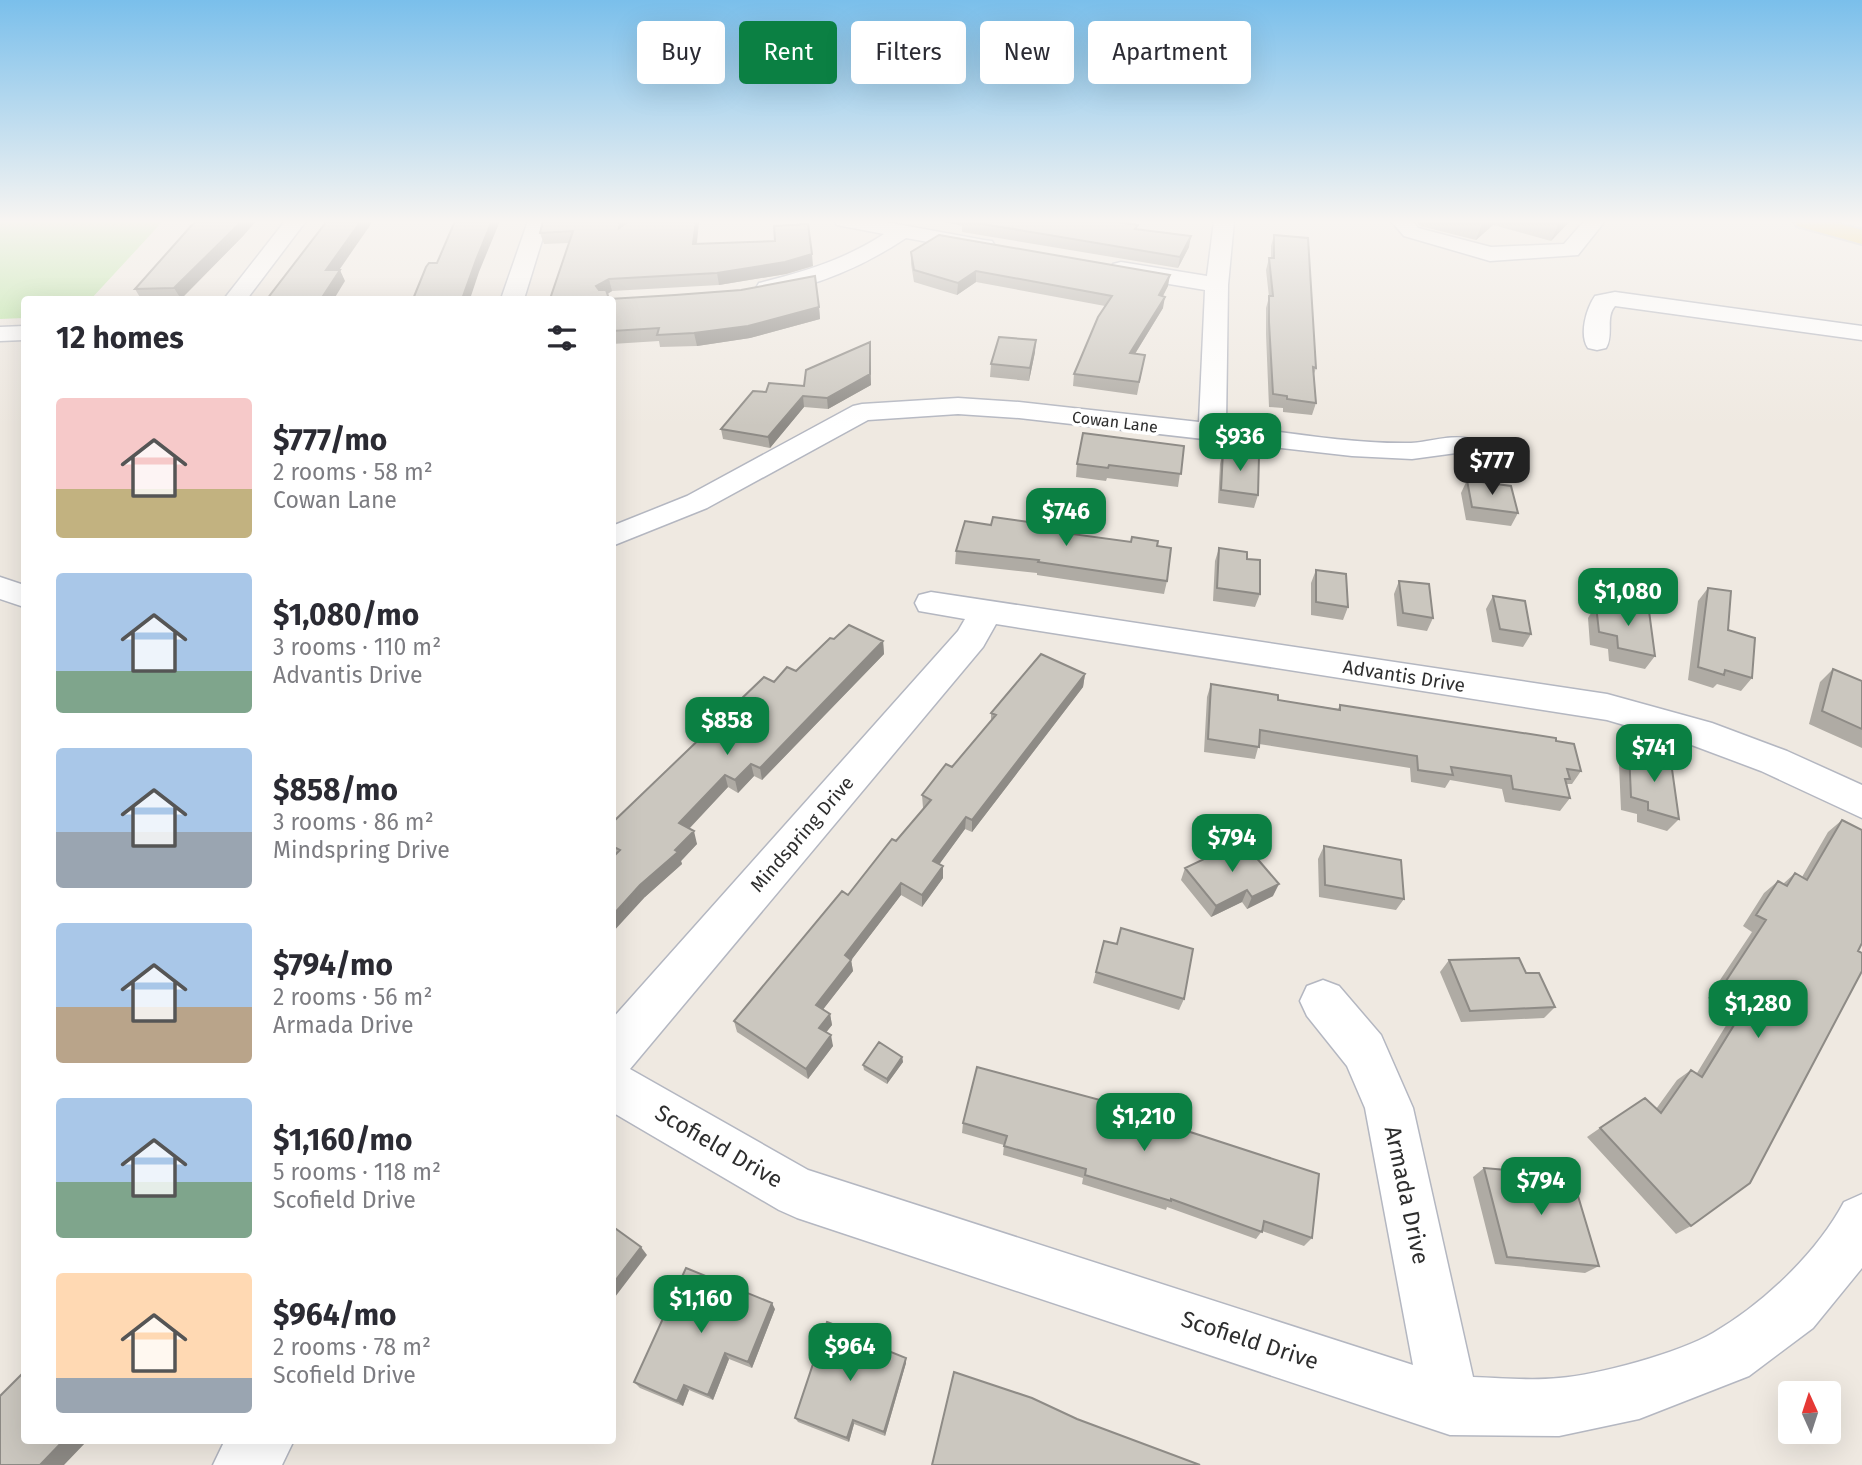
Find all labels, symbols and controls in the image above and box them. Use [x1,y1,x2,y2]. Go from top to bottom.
chip: Buy [637,21,725,84]
chip: Rent [739,21,837,84]
chip: Filters [851,21,966,84]
chip: New [980,21,1074,84]
chip: Apartment [1088,21,1251,84]
icon: filters [543,319,581,357]
text: 12 homes [56,320,184,356]
street label: Cowan Lane [1071,407,1159,437]
pin: $936 [1199,414,1281,473]
text: $777/mo [273,422,387,458]
text: $936 [1215,422,1265,450]
icon: home [112,426,196,510]
pin: $777 [1451,438,1533,497]
text: $777 [1470,446,1514,474]
text: 2 rooms · 58 m² [273,458,433,486]
text: Cowan Lane [273,486,397,514]
pin: $746 [1025,489,1107,548]
text: $746 [1042,497,1090,525]
pin: $1,080 [1571,568,1685,628]
text: $1,080 [1594,577,1662,605]
text: $1,080/mo [273,597,419,633]
icon: home [112,601,196,685]
text: 3 rooms · 110 m² [273,633,441,661]
street label: Advantis Drive [1341,655,1467,697]
text: Advantis Drive [273,661,422,689]
pin: $858 [686,698,768,757]
text: $858 [701,706,753,734]
pin: $741 [1613,724,1695,784]
text: $741 [1632,733,1676,761]
street label: Mindspring Drive [745,771,859,897]
text: $858/mo [273,772,398,808]
icon: home [112,776,196,860]
text: 3 rooms · 86 m² [273,808,434,836]
pin: $794 [1191,814,1273,874]
text: $794 [1208,823,1256,851]
text: Mindspring Drive [273,836,450,864]
text: $794/mo [273,947,393,983]
icon: home [112,951,196,1035]
pin: $1,280 [1701,981,1815,1040]
text: 2 rooms · 56 m² [273,983,432,1011]
text: $1,280 [1725,989,1791,1017]
text: Armada Drive [273,1011,414,1039]
pin: $1,210 [1087,1094,1201,1153]
street label: Scofield Drive [650,1098,788,1194]
text: $1,210 [1112,1102,1176,1130]
text: $1,160/mo [273,1122,412,1158]
street label: Armada Drive [1379,1123,1435,1267]
icon: home [112,1126,196,1210]
text: 5 rooms · 118 m² [273,1158,441,1186]
pin: $794 [1500,1158,1582,1217]
text: $794 [1517,1166,1565,1194]
text: Scofield Drive [273,1186,416,1214]
pin: $1,160 [644,1276,758,1335]
text: $1,160 [670,1284,732,1312]
text: $964/mo [273,1297,397,1333]
icon: home [112,1301,196,1385]
street label: Scofield Drive [1178,1305,1322,1375]
pin: $964 [809,1324,891,1383]
text: $964 [824,1332,876,1360]
text: 2 rooms · 78 m² [273,1333,431,1361]
text: Scofield Drive [273,1361,416,1389]
north arrow [1778,1381,1841,1444]
map controls [1778,1381,1841,1444]

